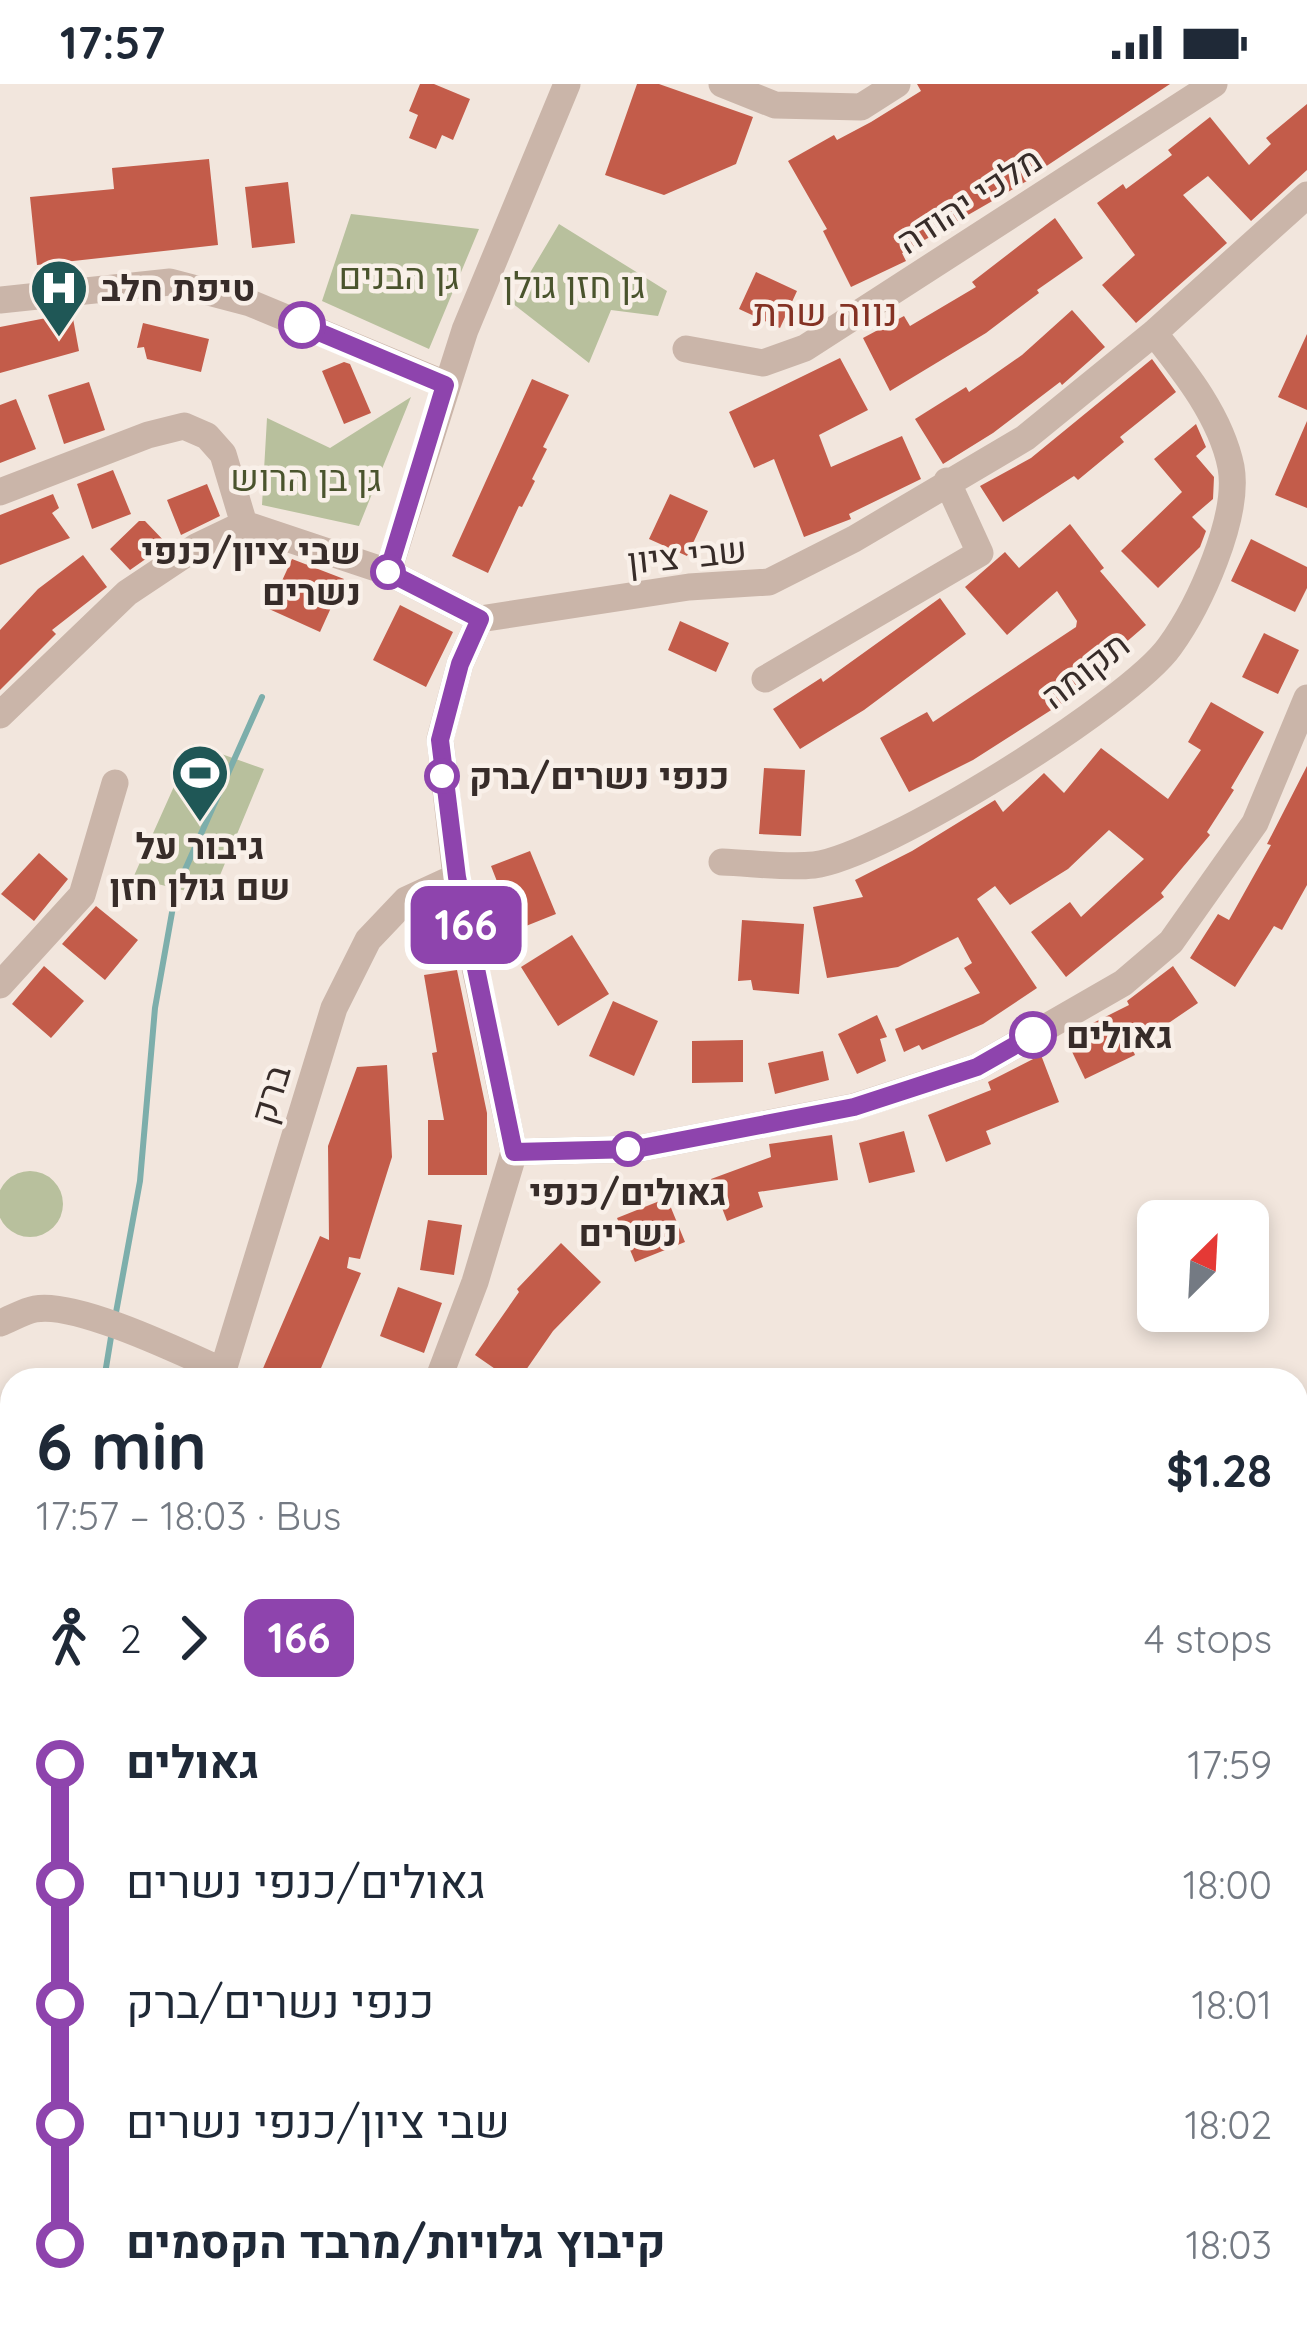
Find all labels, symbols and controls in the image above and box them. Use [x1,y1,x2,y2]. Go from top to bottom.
text: 17:57 [60,14,165,70]
street label: מלכי יהודה [888,136,1050,263]
park label: גן הבנים [338,253,460,298]
hospital icon: טיפת חלב [28,257,90,339]
park label: גן חזן גולן [503,262,645,307]
place label: טיפת חלב [101,265,255,310]
district label: נווה שרת [752,287,898,336]
unlabelled marker [280,303,324,347]
park label: גן בן הרוש [230,455,382,500]
street label: שבי ציון [625,526,749,583]
place label: שבי ציון/כנפי נשרים [142,528,361,614]
marker: שבי ציון/כנפי נשרים [372,556,404,588]
street label: תקומה [1032,621,1138,718]
sports icon: גיבור על שם גולן חזן [169,742,231,824]
place label: כנפי נשרים/ברק [469,753,729,798]
marker: כנפי נשרים/ברק [426,760,458,792]
place label: גיבור על שם גולן חזן [110,823,290,909]
line badge: 166 [397,886,535,964]
text: 166 [435,898,497,951]
place label: גאולים [1066,1012,1173,1057]
marker: גאולים [1011,1013,1055,1057]
street label: ברק [239,1059,300,1129]
marker: גאולים/כנפי נשרים [612,1133,644,1165]
place label: גאולים/כנפי נשרים [529,1169,727,1255]
north arrow [1137,1200,1269,1332]
map controls [1137,1200,1269,1332]
text: 6 min [36,1404,207,1487]
text: $1.28 [1166,1442,1272,1498]
text: 17:57 – 18:03 · Bus [36,1491,341,1540]
icon: walk [36,1605,102,1671]
icon: forward [160,1605,226,1671]
text: 166 [268,1611,330,1664]
text: 2 [120,1614,142,1663]
text: 4 stops [1144,1614,1272,1663]
text: גאולים [126,1733,259,1789]
text: 17:59 [1187,1740,1272,1789]
text: גאולים/כנפי נשרים [126,1853,485,1909]
text: 18:00 [1183,1860,1272,1909]
text: כנפי נשרים/ברק [126,1973,434,2029]
text: 18:01 [1192,1980,1272,2029]
text: שבי ציון/כנפי נשרים [126,2093,510,2149]
text: 18:02 [1184,2100,1272,2149]
text: קיבוץ גלויות/מרבד הקסמים [126,2213,666,2269]
text: 18:03 [1186,2220,1272,2269]

